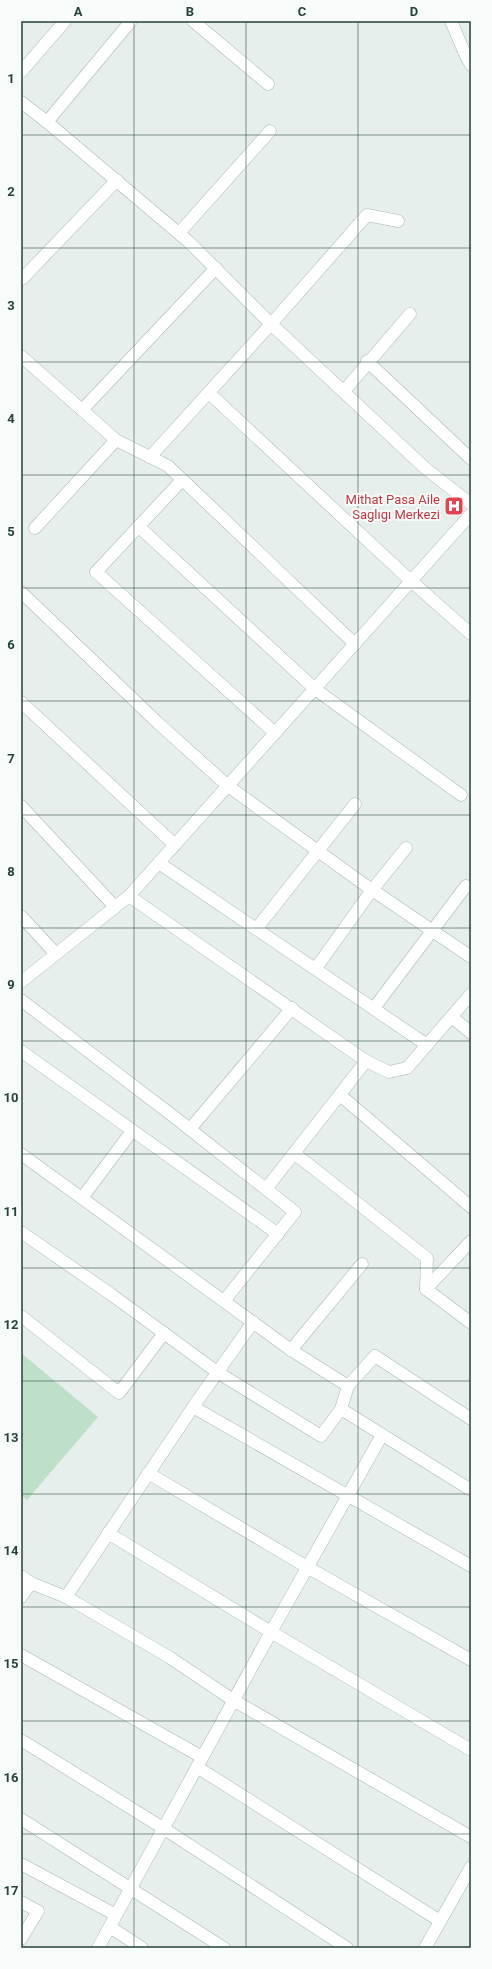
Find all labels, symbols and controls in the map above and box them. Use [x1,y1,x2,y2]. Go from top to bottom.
text: A [74,4,83,19]
text: B [186,4,194,19]
text: C [298,4,307,19]
text: D [410,4,418,19]
text: 1 [7,71,15,86]
text: 2 [7,184,15,199]
text: 3 [7,298,15,313]
text: 4 [7,411,15,426]
place label: Mithat Pasa Aile Saglıgı Merkezi [346,492,440,522]
hospital icon: Mithat Pasa Aile Saglıgı Merkezi [443,495,465,517]
text: 5 [7,524,15,539]
text: 6 [7,637,15,652]
text: 7 [7,751,15,766]
text: 8 [7,864,15,879]
text: 9 [7,977,15,992]
text: 10 [4,1090,18,1105]
text: 11 [4,1204,18,1219]
text: 12 [4,1317,18,1332]
text: 13 [4,1430,18,1445]
text: 14 [4,1543,19,1558]
text: 15 [4,1656,18,1671]
text: 16 [4,1770,19,1785]
text: 17 [4,1883,18,1898]

